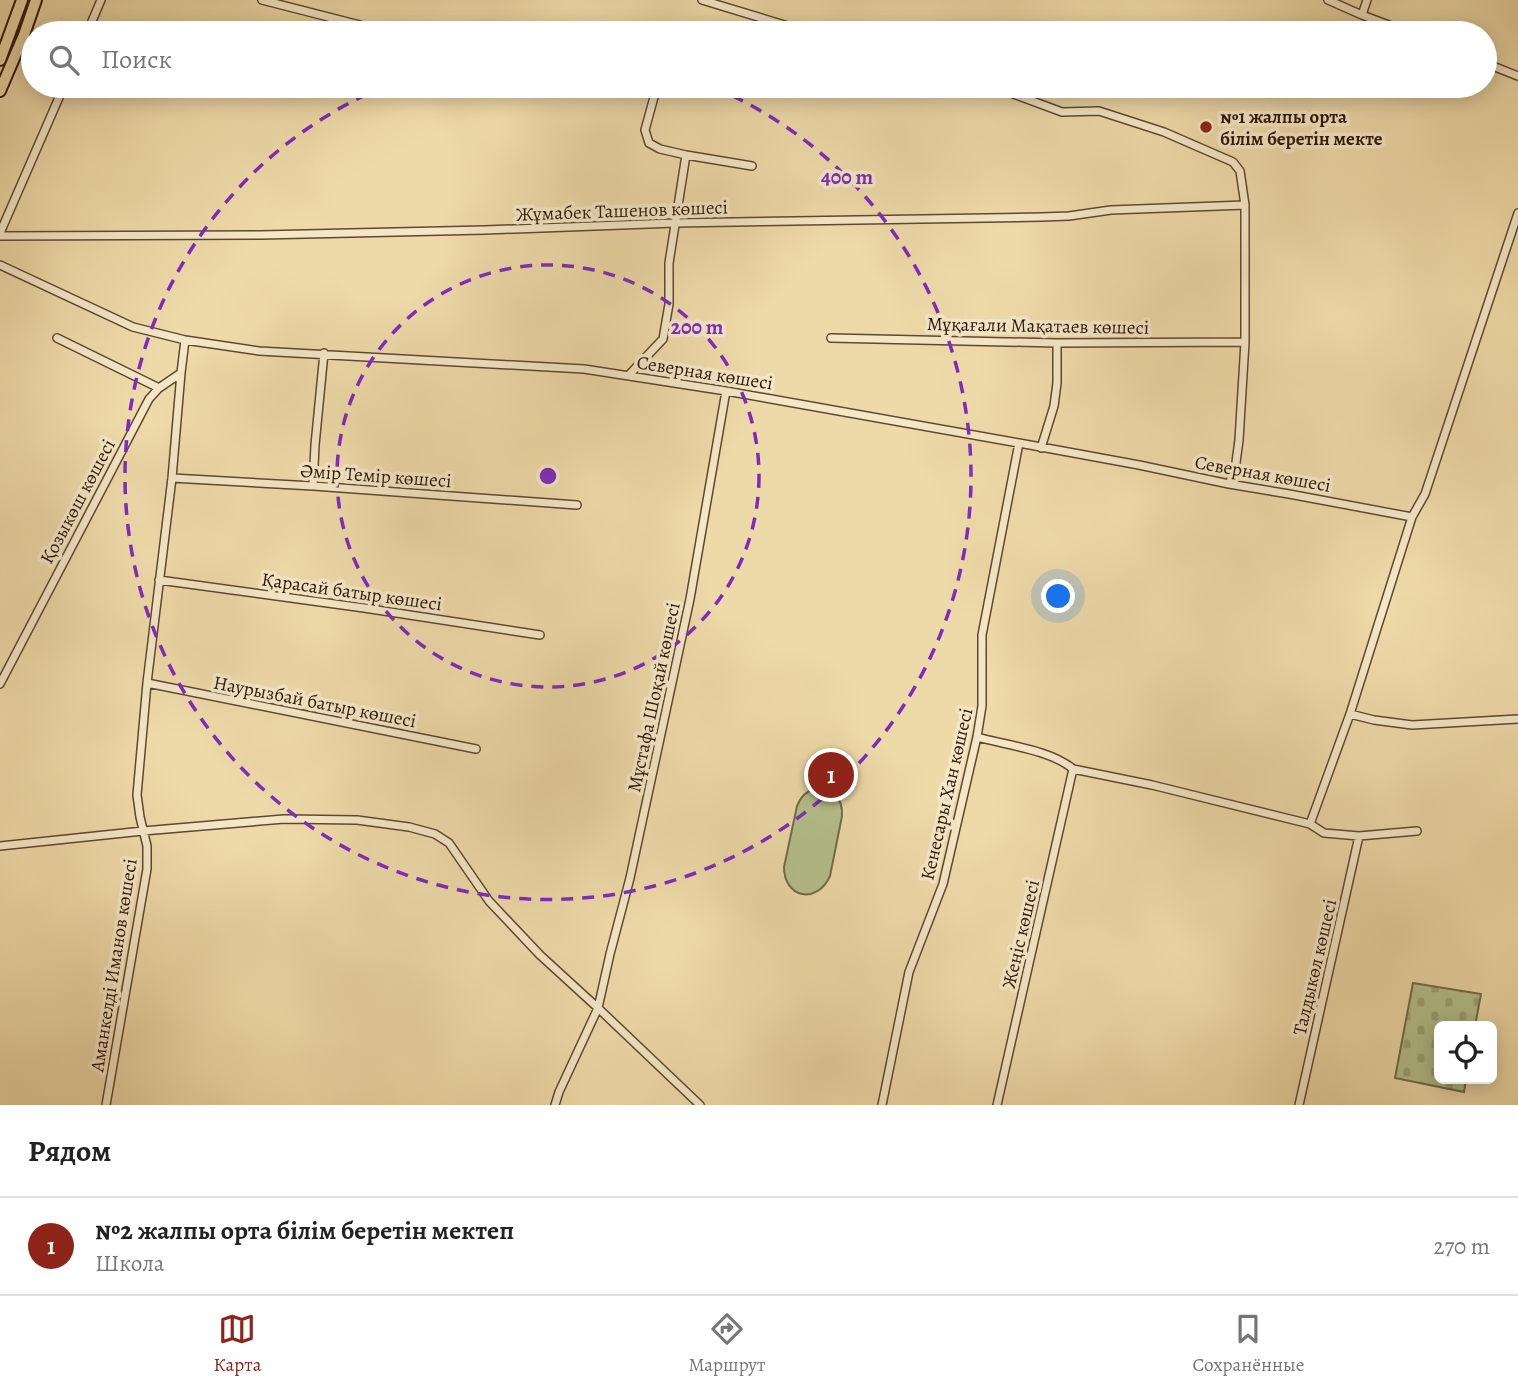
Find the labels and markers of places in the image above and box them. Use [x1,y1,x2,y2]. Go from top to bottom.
place label: №1 жалпы орта білім беретін мекте [1220,104,1383,152]
marker: №1 жалпы орта білім беретін мекте [1198,119,1214,135]
centre of rings [536,464,560,488]
pin: 1 [808,749,854,801]

